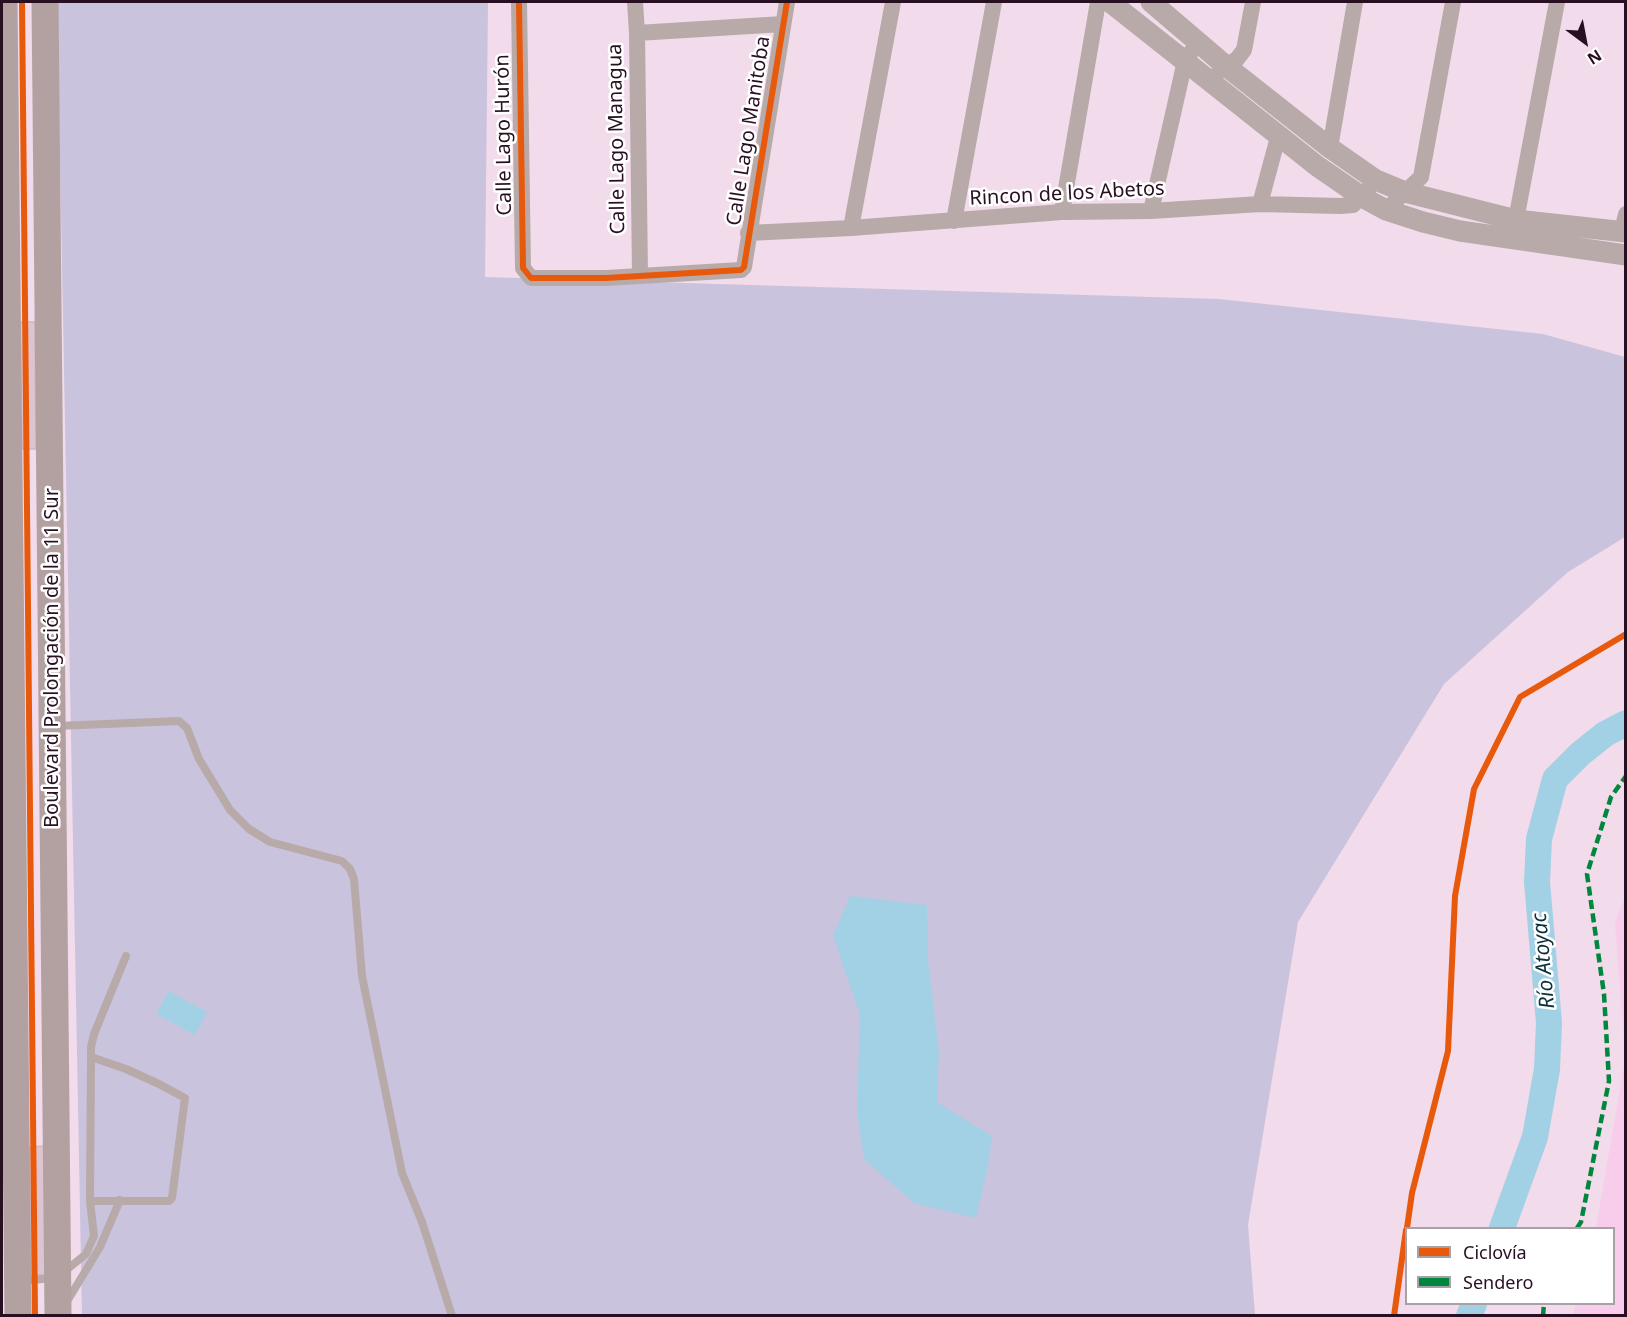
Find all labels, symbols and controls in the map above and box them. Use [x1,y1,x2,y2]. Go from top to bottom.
north arrow [1555,12,1615,72]
street label: Calle Lago Manitoba [722,34,776,228]
street label: Calle Lago Managua [603,43,631,235]
text: N [1583,44,1606,70]
street label: Calle Lago Hurón [491,54,517,216]
street label: Rincon de los Abetos [969,177,1165,211]
street label: Boulevard Prolongación de la 11 Sur [40,488,64,828]
water label: Río Atoyac [1527,912,1561,1010]
legend [1405,1227,1615,1305]
text: Ciclovía [1463,1240,1527,1264]
text: Sendero [1463,1270,1533,1294]

